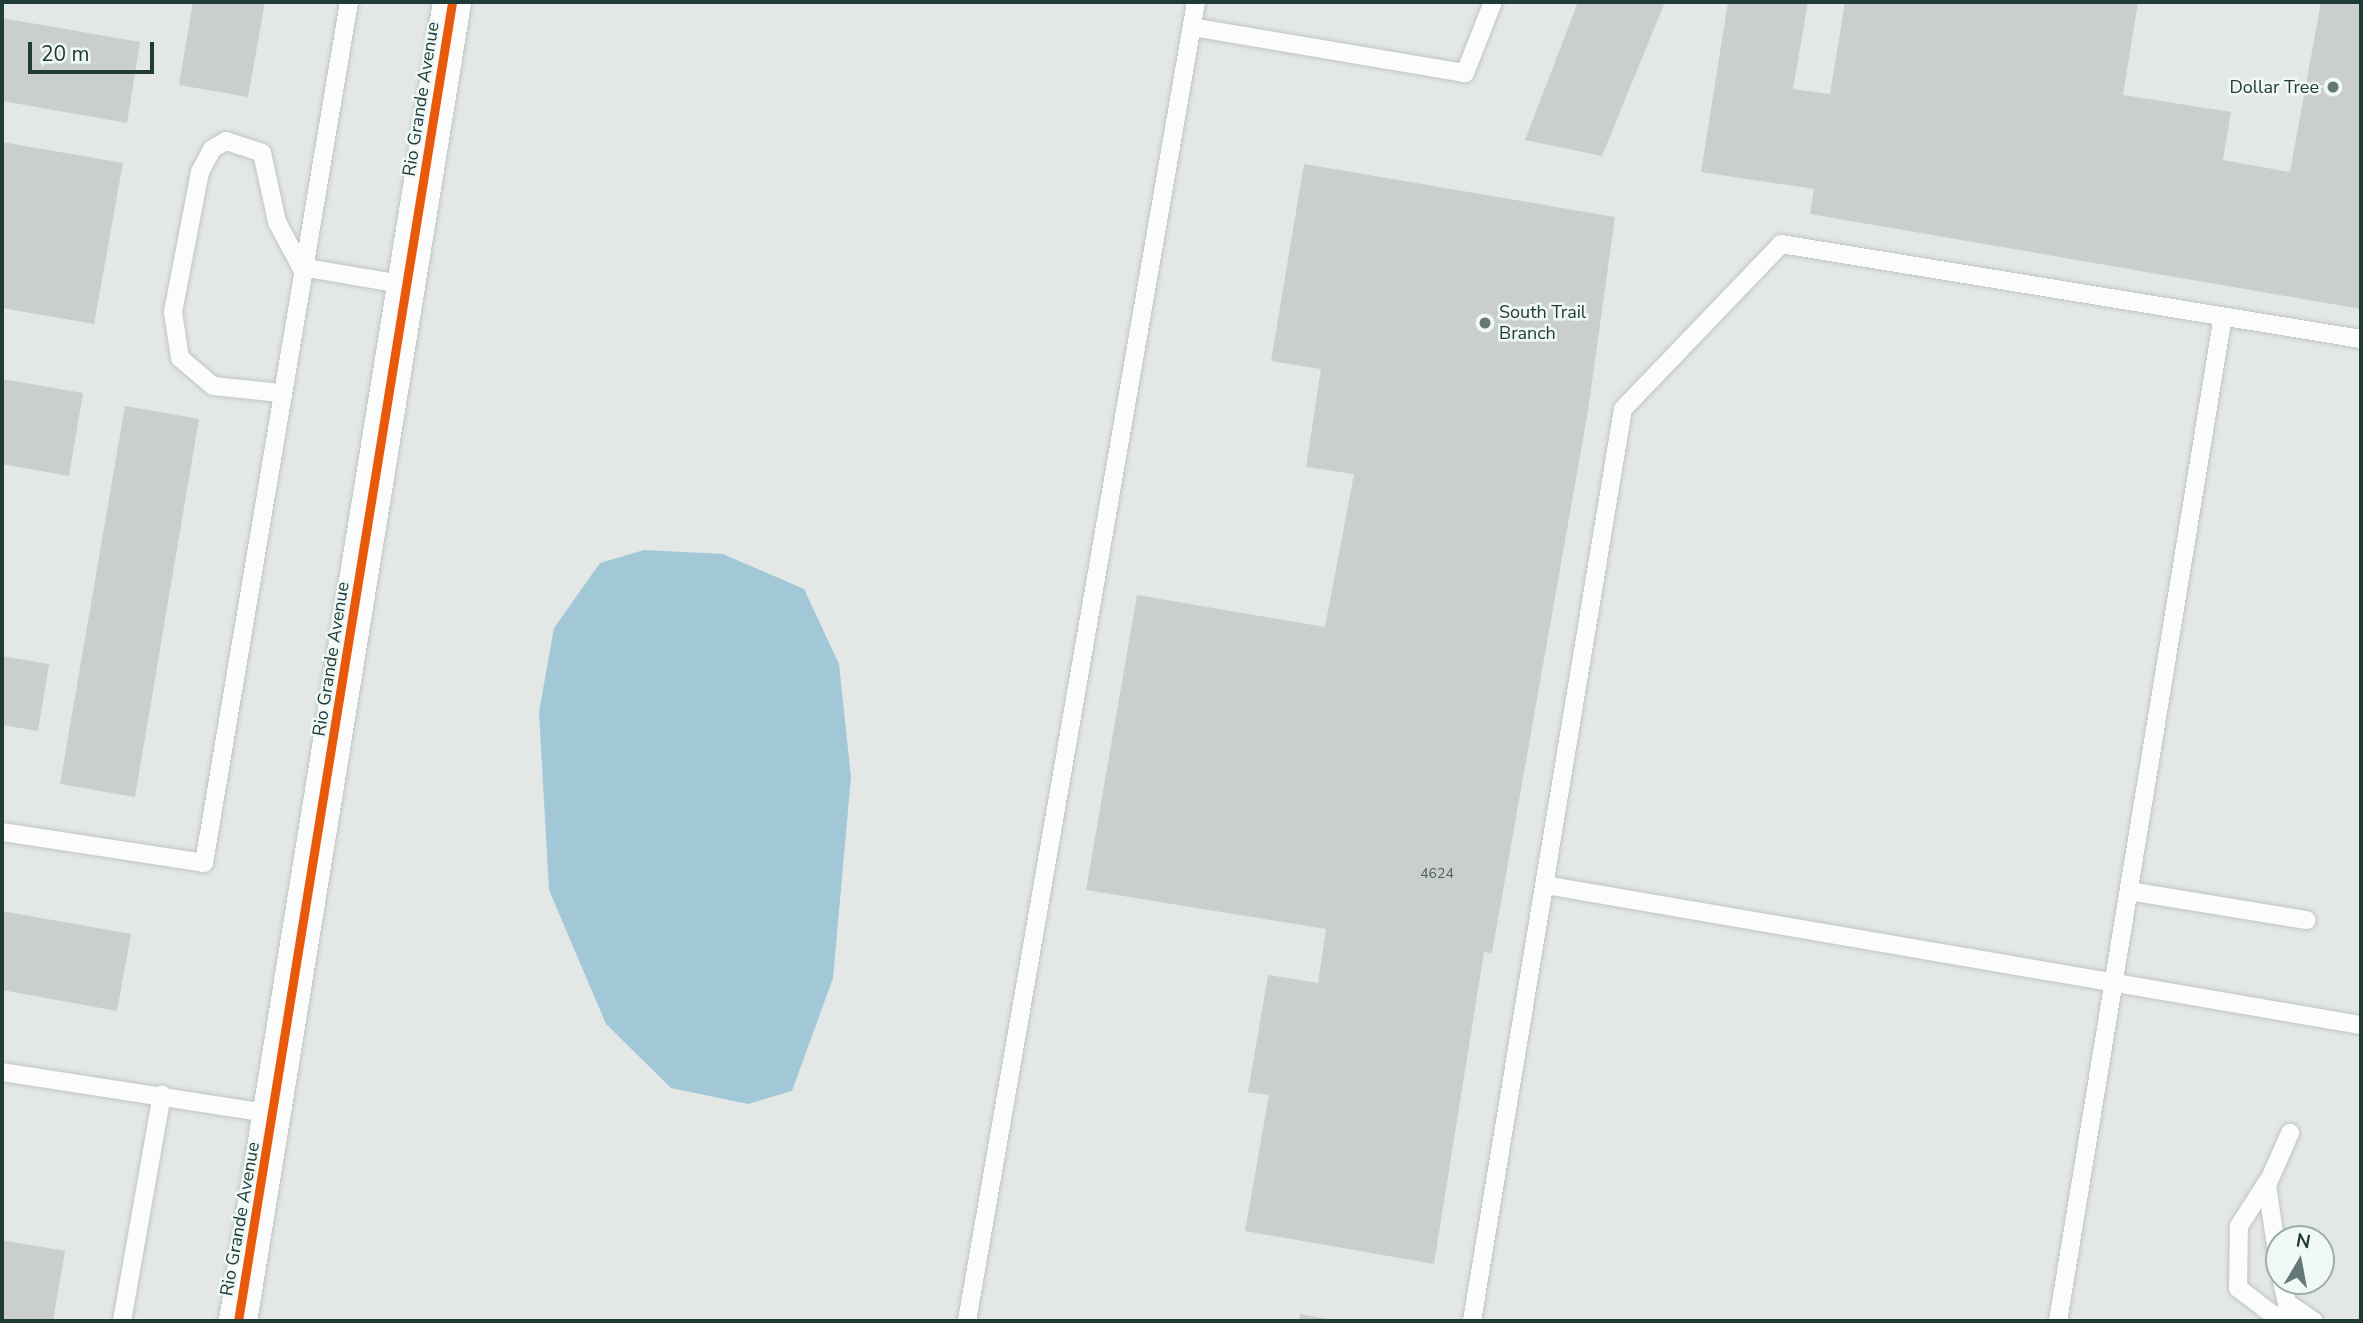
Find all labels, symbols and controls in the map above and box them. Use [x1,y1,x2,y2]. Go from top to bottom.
street label: Rio Grande Avenue [398,20,444,178]
scale bar [32,28,158,72]
text: 20 m [41,40,90,68]
place label: Dollar Tree [2229,76,2319,98]
marker: Dollar Tree [2325,79,2341,95]
place label: South Trail Branch [1499,302,1586,344]
marker: South Trail Branch [1477,315,1493,331]
street label: Rio Grande Avenue [308,580,354,738]
house number: 4624 [1420,866,1454,882]
street label: Rio Grande Avenue [216,1140,264,1298]
north arrow [2265,1225,2335,1295]
text: N [2294,1227,2313,1255]

